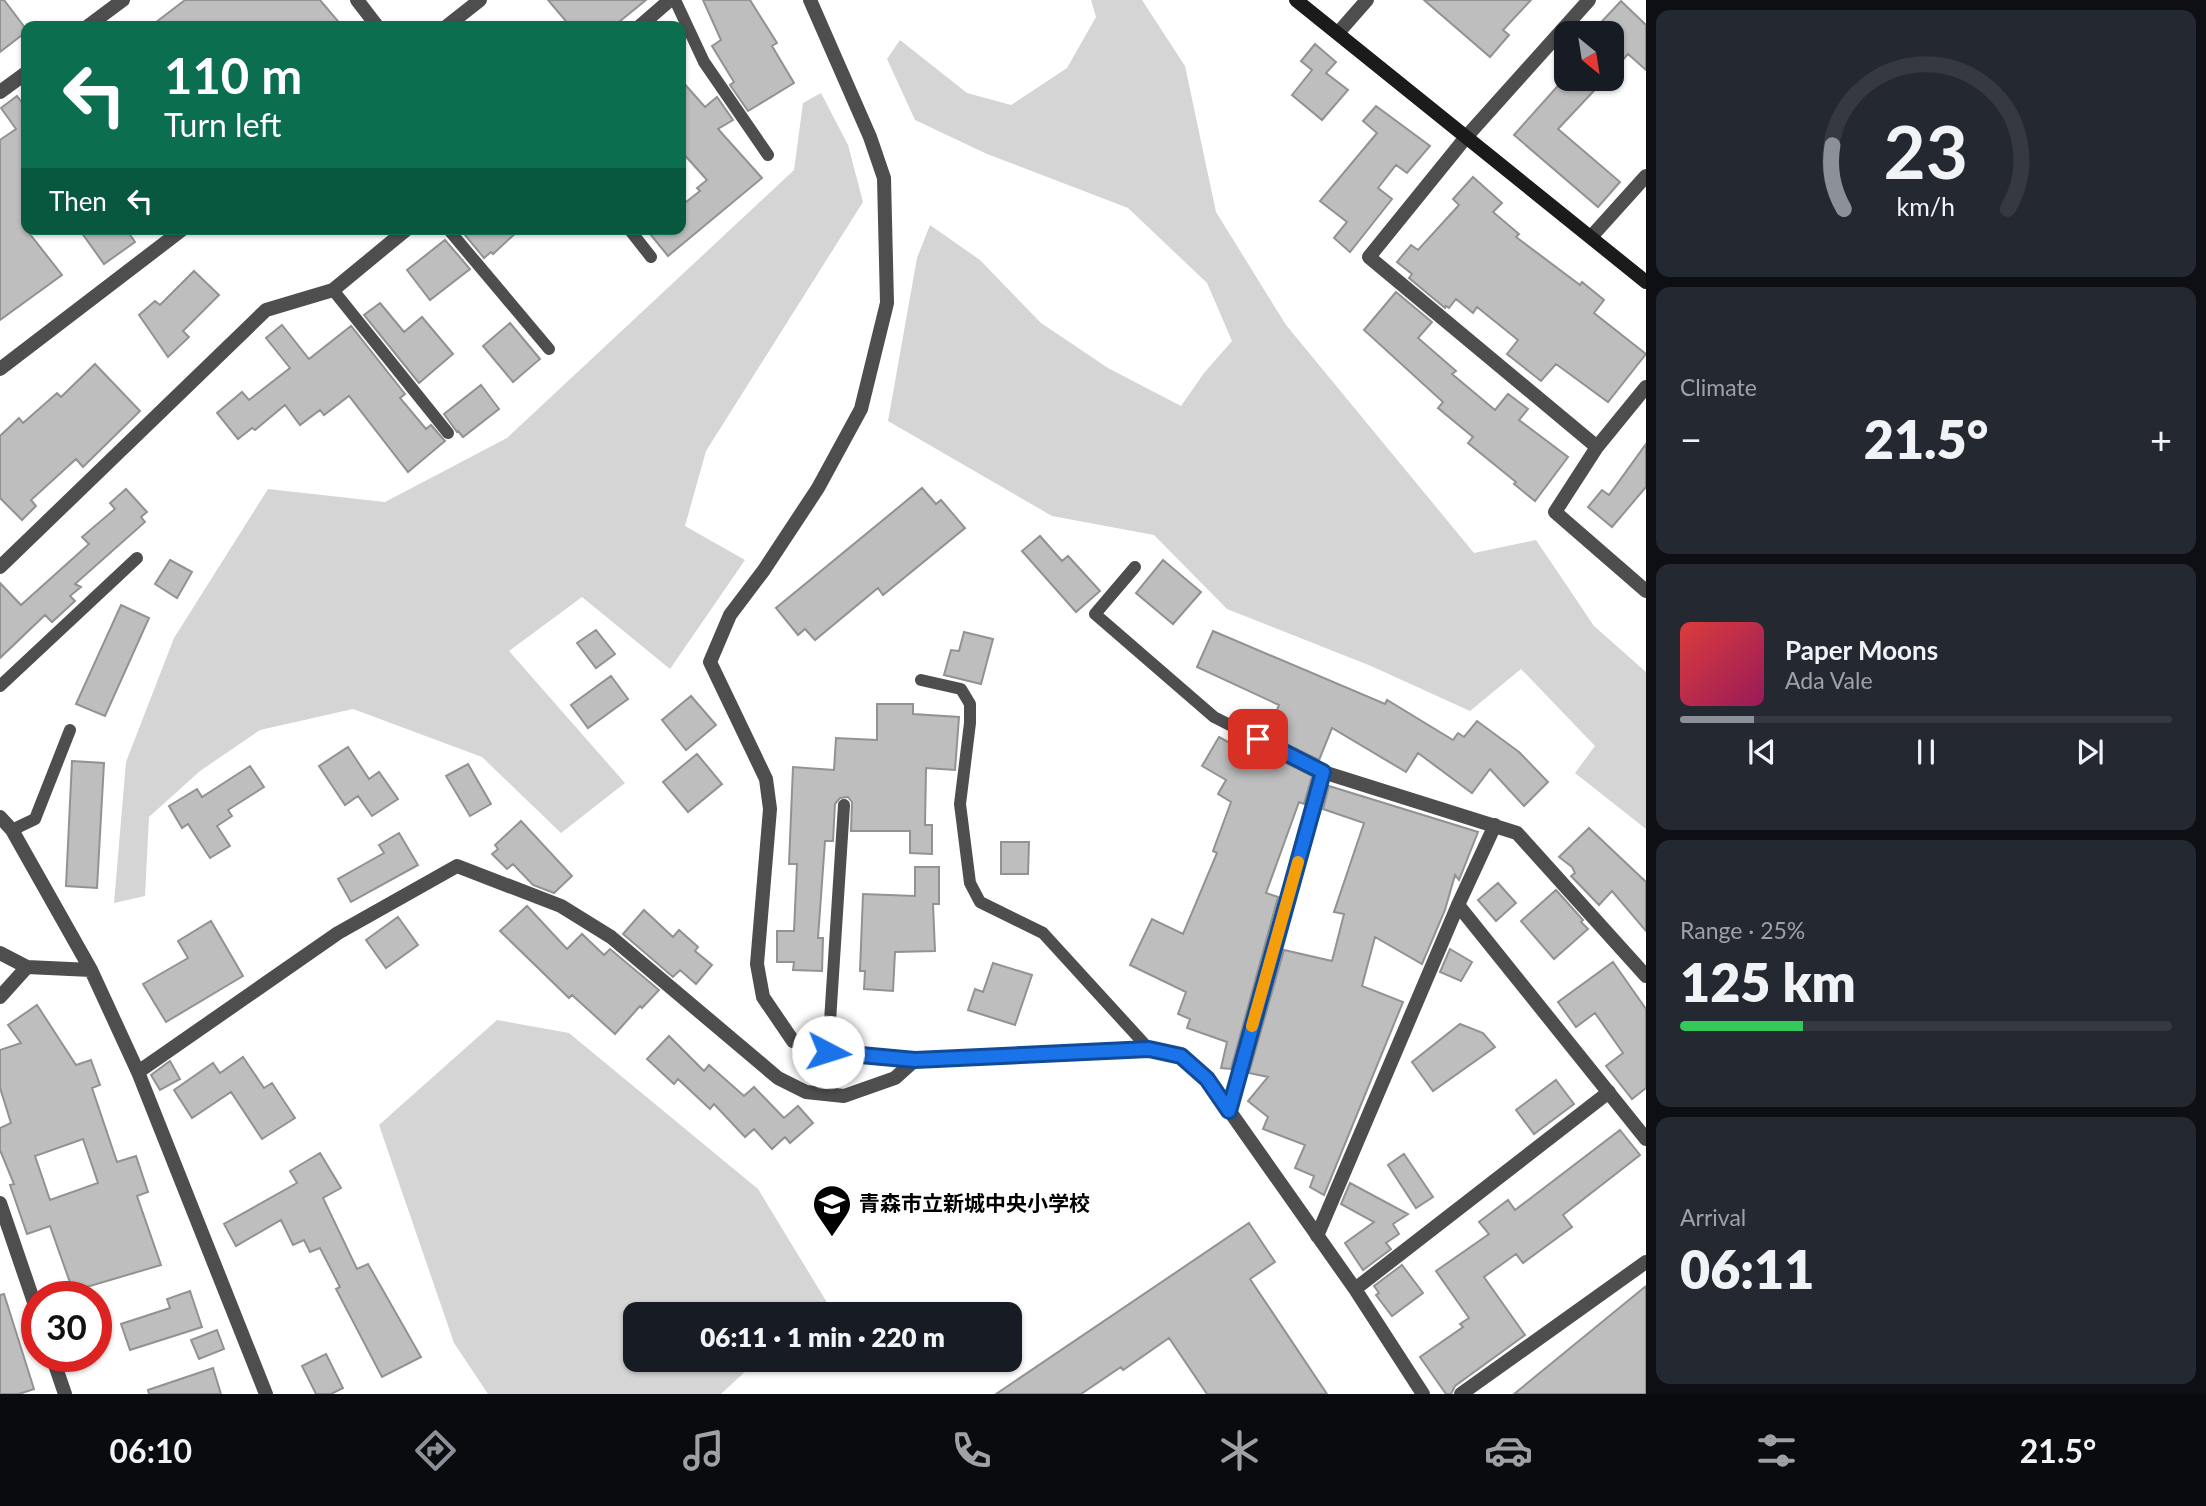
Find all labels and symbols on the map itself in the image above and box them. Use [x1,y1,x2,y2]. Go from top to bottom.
north arrow [1554,21,1624,91]
pin [1228,709,1288,769]
position arrow [791,1015,865,1089]
school or university icon: 青森市立新城中央小学校 [811,1183,853,1238]
place label: 青森市立新城中央小学校 [859,1190,1090,1215]
speed limit sign: 30 [21,1281,112,1372]

